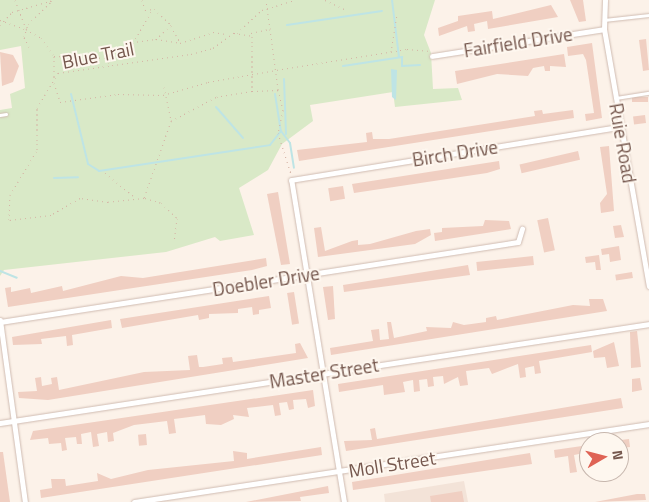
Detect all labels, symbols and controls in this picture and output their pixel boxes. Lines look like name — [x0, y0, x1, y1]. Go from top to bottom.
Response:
street label: Fairfield Drive — [462, 22, 574, 62]
street label: Blue Trail — [60, 37, 136, 73]
street label: Ruie Road — [605, 101, 641, 185]
street label: Birch Drive — [411, 135, 499, 171]
street label: Doebler Drive — [211, 261, 321, 301]
street label: Master Street — [268, 353, 380, 393]
north arrow — [579, 432, 629, 482]
street label: Moll Street — [347, 446, 437, 482]
text: N — [607, 449, 629, 461]

